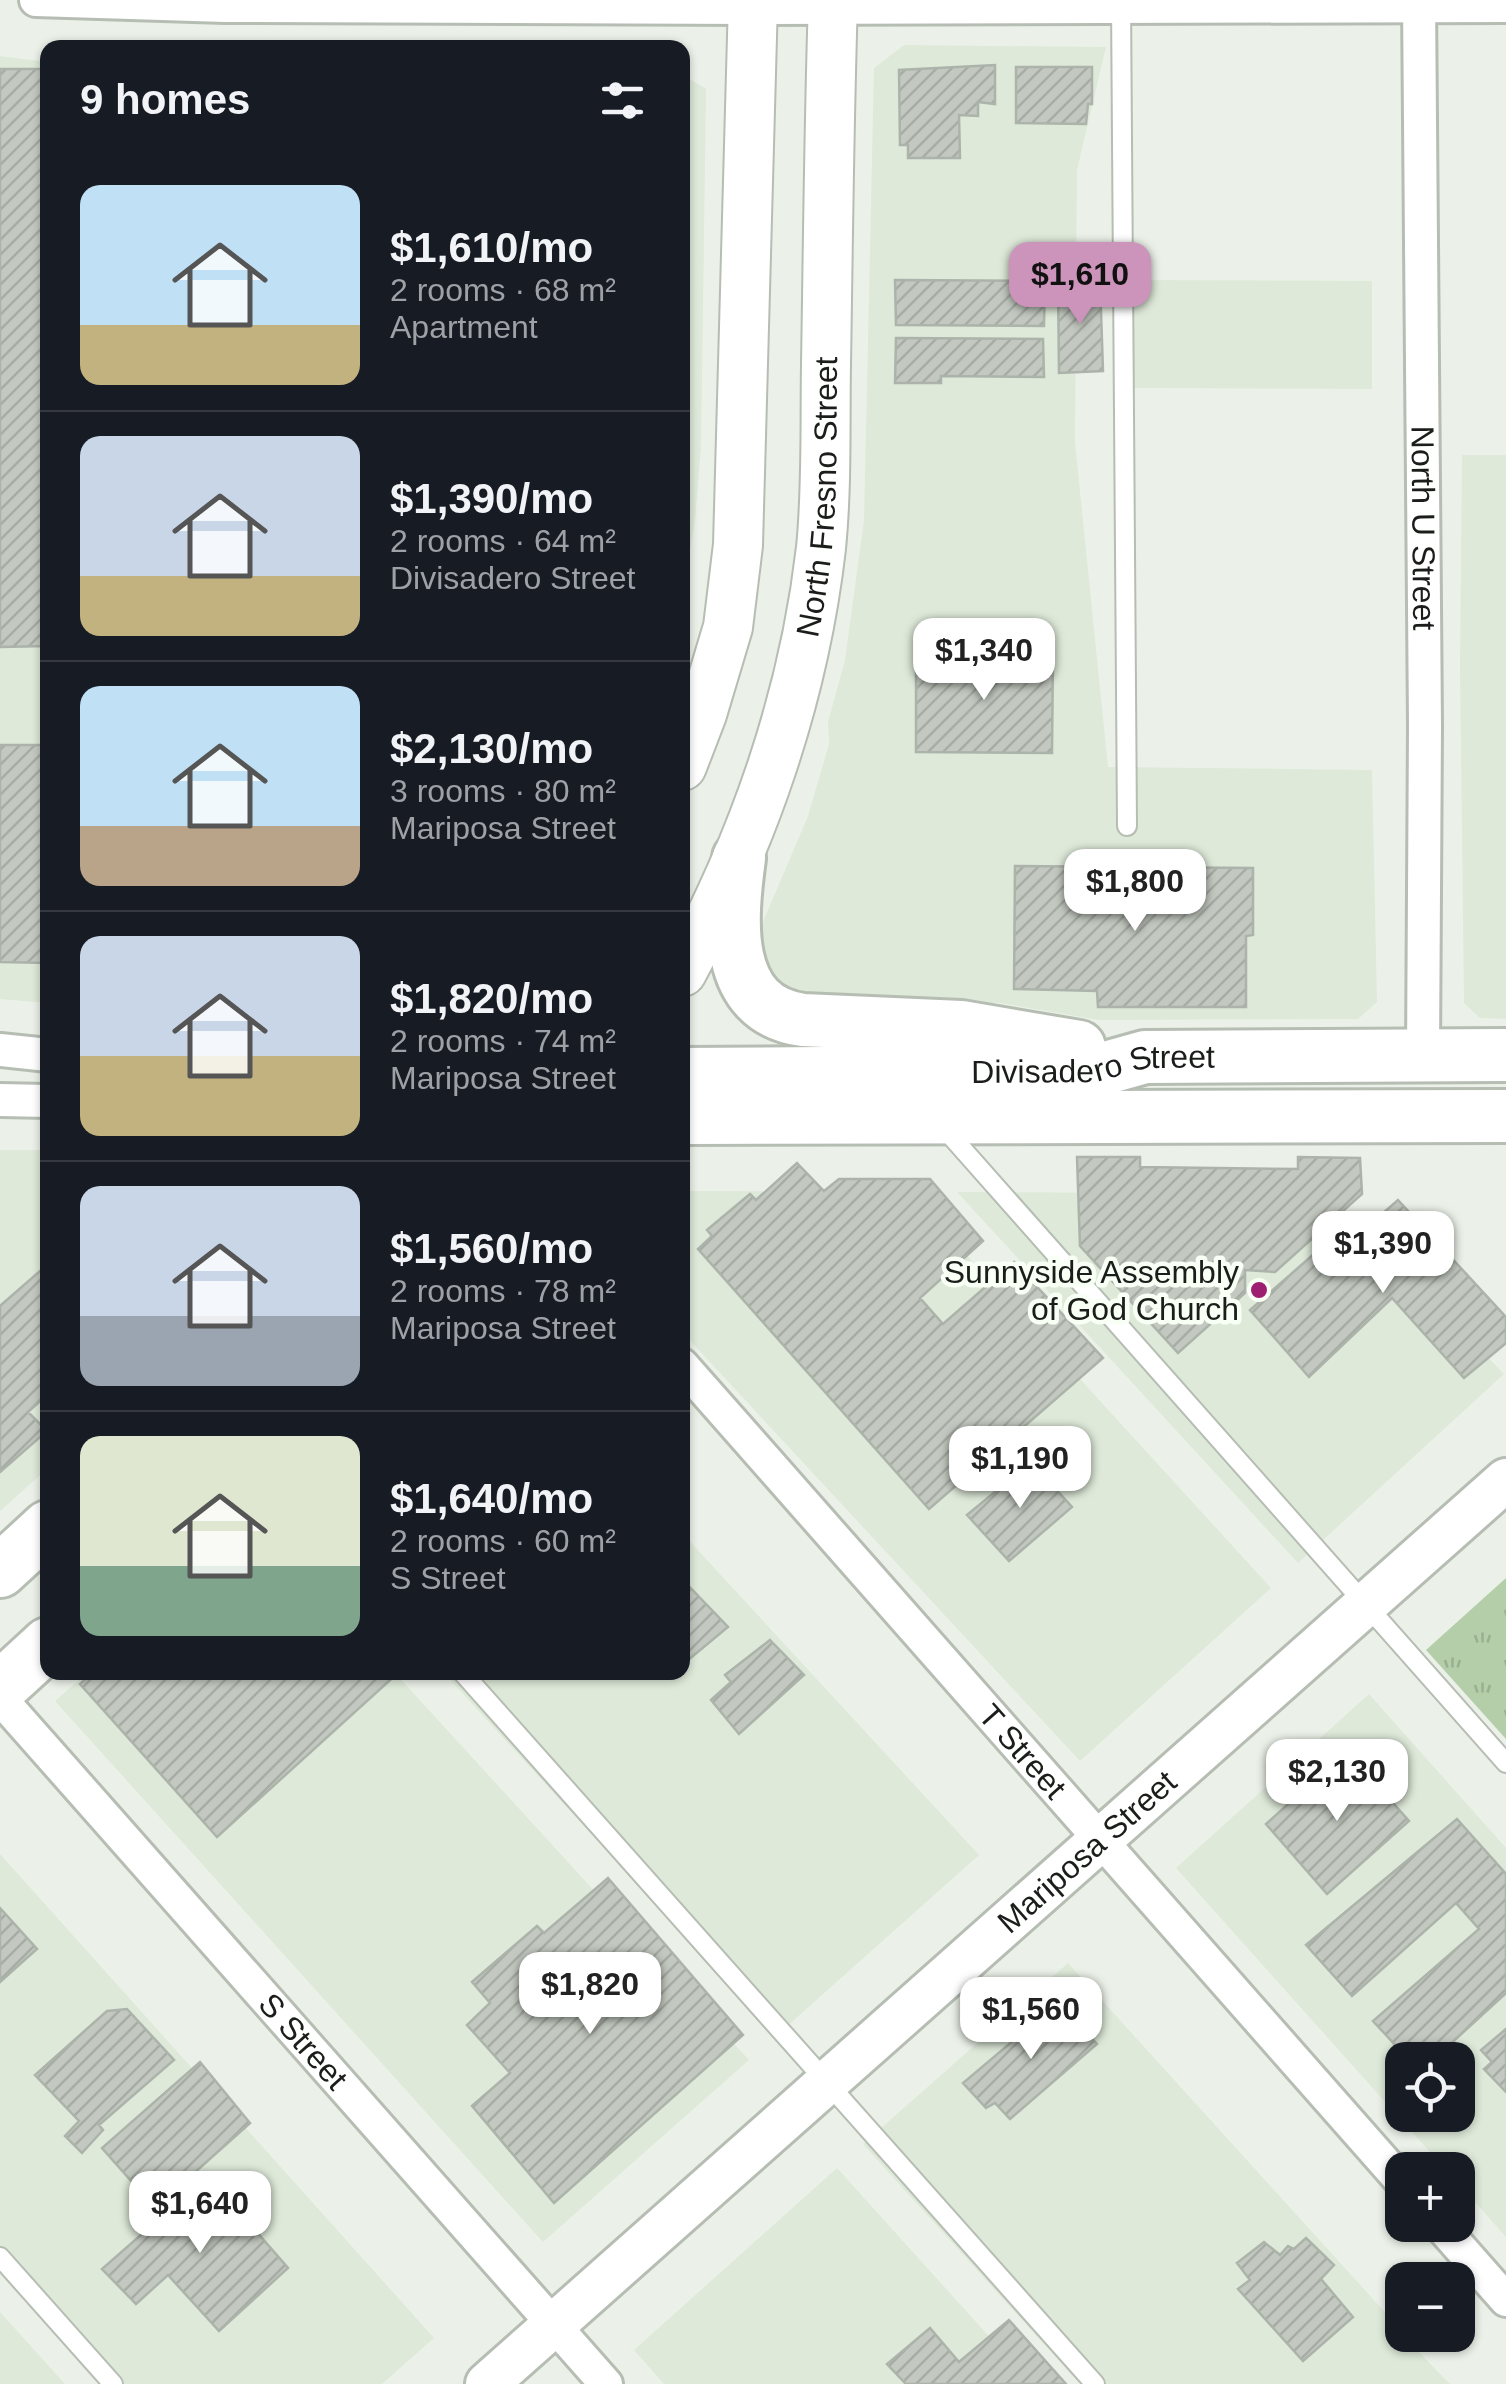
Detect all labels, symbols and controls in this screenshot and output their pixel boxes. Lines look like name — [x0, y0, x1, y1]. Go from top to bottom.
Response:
icon: filters — [595, 73, 650, 128]
text: 9 homes — [80, 76, 250, 123]
text: $1,610/mo — [390, 224, 593, 271]
icon: home — [160, 225, 280, 345]
pin: $1,610 — [999, 242, 1161, 327]
text: $1,610 — [1031, 256, 1129, 292]
text: 2 rooms · 68 m² — [390, 272, 616, 308]
text: Apartment — [390, 309, 538, 345]
street label: North Fresno Street — [789, 356, 844, 640]
street label: North U Street — [1405, 426, 1442, 630]
text: $1,390/mo — [390, 475, 593, 522]
icon: home — [160, 476, 280, 596]
text: 2 rooms · 64 m² — [390, 523, 616, 559]
text: Divisadero Street — [390, 560, 635, 596]
pin: $1,340 — [903, 618, 1065, 703]
text: $1,340 — [935, 632, 1033, 668]
text: $2,130/mo — [390, 725, 593, 772]
icon: home — [160, 726, 280, 846]
text: 3 rooms · 80 m² — [390, 773, 616, 809]
text: Mariposa Street — [390, 810, 616, 846]
pin: $1,800 — [1054, 849, 1216, 934]
text: $1,800 — [1086, 863, 1184, 899]
text: $1,820/mo — [390, 975, 593, 1022]
icon: home — [160, 976, 280, 1096]
text: 2 rooms · 74 m² — [390, 1023, 616, 1059]
street label: Divisadero Street — [971, 1038, 1215, 1090]
text: Mariposa Street — [390, 1060, 616, 1096]
pin: $1,390 — [1302, 1211, 1464, 1296]
text: $1,560/mo — [390, 1225, 593, 1272]
text: $1,390 — [1334, 1225, 1432, 1261]
icon: home — [160, 1226, 280, 1346]
place label: Sunnyside Assembly of God Church — [944, 1254, 1239, 1327]
text: 2 rooms · 78 m² — [390, 1273, 616, 1309]
marker: Sunnyside Assembly of God Church — [1248, 1279, 1270, 1301]
text: Mariposa Street — [390, 1310, 616, 1346]
pin: $1,190 — [939, 1426, 1101, 1511]
text: $1,190 — [971, 1440, 1069, 1476]
text: $1,640/mo — [390, 1475, 593, 1522]
icon: home — [160, 1476, 280, 1596]
text: 2 rooms · 60 m² — [390, 1523, 616, 1559]
text: S Street — [390, 1560, 506, 1596]
street label: T Street — [972, 1697, 1074, 1806]
pin: $2,130 — [1256, 1739, 1418, 1824]
text: $2,130 — [1288, 1753, 1386, 1789]
street label: Mariposa Street — [991, 1763, 1183, 1940]
pin: $1,820 — [509, 1952, 671, 2037]
text: $1,820 — [541, 1966, 639, 2002]
pin: $1,560 — [950, 1977, 1112, 2062]
street label: S Street — [251, 1986, 355, 2097]
text: $1,560 — [982, 1991, 1080, 2027]
map controls — [1385, 2042, 1475, 2352]
button: locate — [1385, 2042, 1475, 2132]
button: + — [1385, 2152, 1475, 2242]
pin: $1,640 — [119, 2171, 281, 2256]
text: $1,640 — [151, 2185, 249, 2221]
button: − — [1385, 2262, 1475, 2352]

